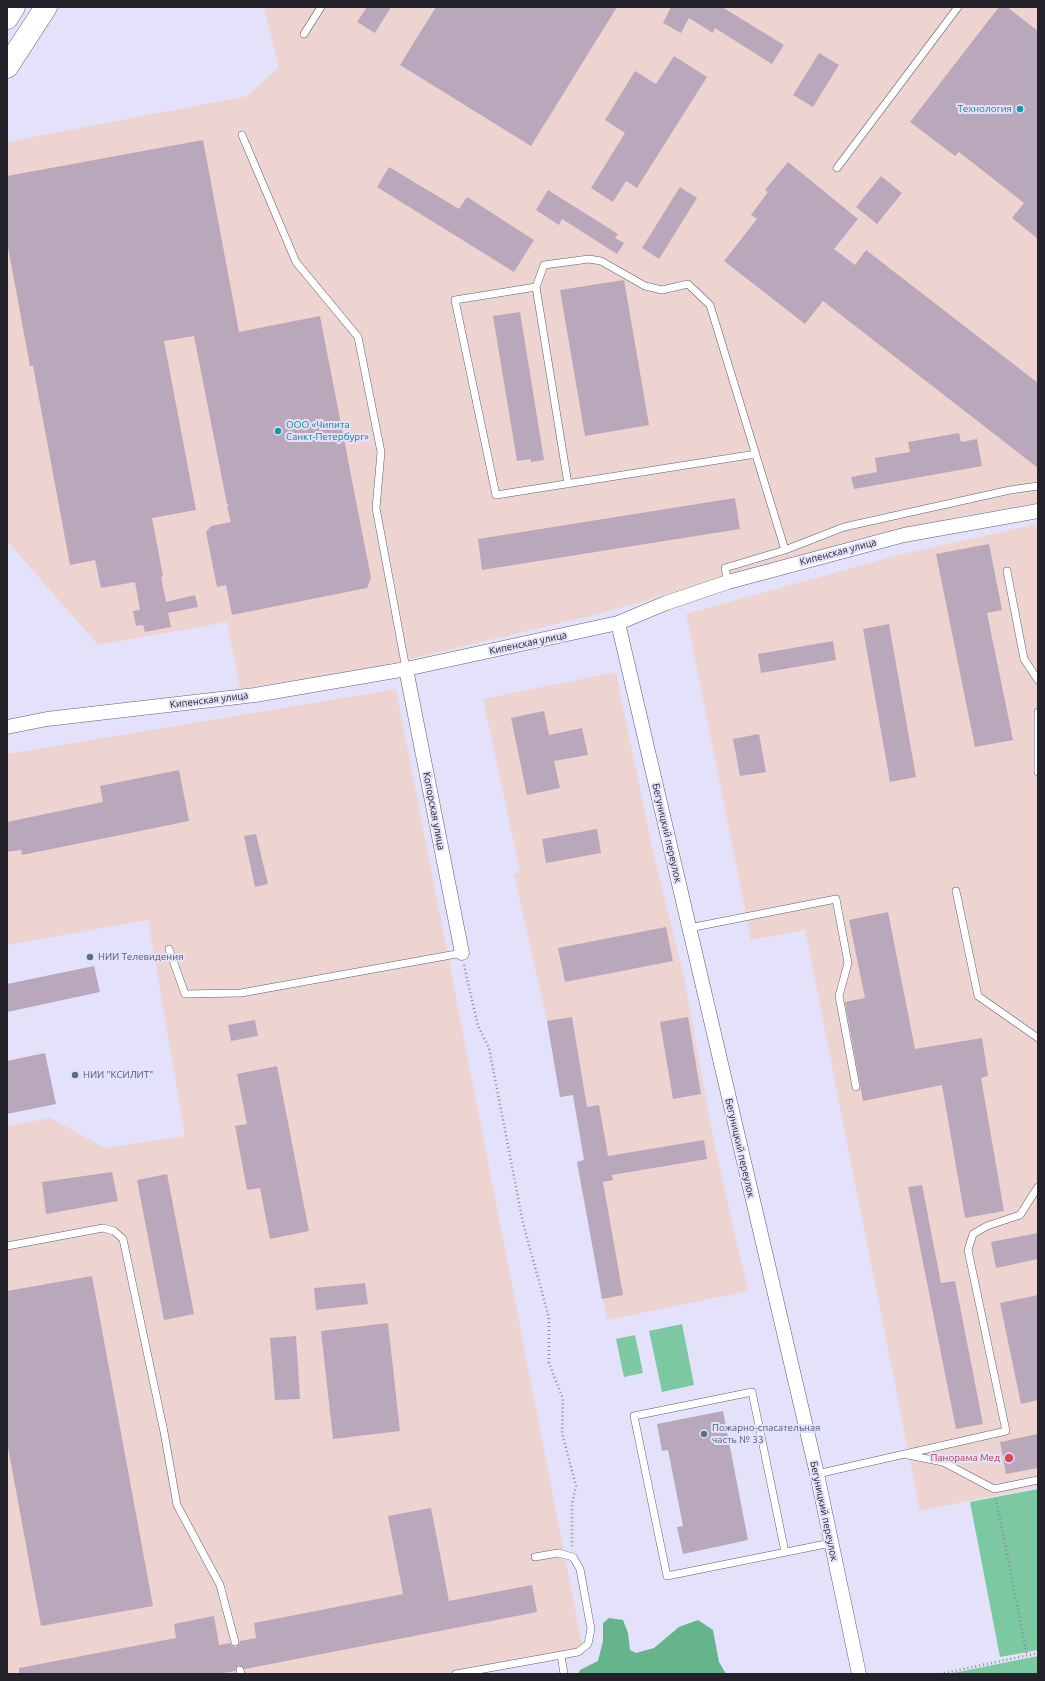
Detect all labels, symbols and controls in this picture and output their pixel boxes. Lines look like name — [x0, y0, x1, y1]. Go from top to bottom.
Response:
place label: Технология — [958, 103, 1012, 115]
marker: Технология — [1015, 104, 1025, 114]
place label: ООО «Чипита Санкт-Петербург» — [286, 419, 369, 442]
marker: ООО «Чипита Санкт-Петербург» — [273, 426, 283, 436]
street label: Кипенская улица — [798, 536, 878, 568]
street label: Кипенская улица — [488, 629, 568, 657]
street label: Кипенская улица — [169, 689, 249, 711]
street label: Копорская улица — [421, 771, 447, 851]
street label: Бегуницкий переулок — [650, 782, 684, 884]
place label: НИИ Телевидения — [98, 951, 184, 963]
marker: НИИ Телевидения — [85, 952, 95, 962]
place label: НИИ "КСИЛИТ" — [83, 1069, 153, 1081]
marker: НИИ "КСИЛИТ" — [70, 1070, 80, 1080]
street label: Бегуницкий переулок — [723, 1097, 757, 1199]
place label: Пожарно-спасательная часть № 33 — [712, 1422, 820, 1446]
marker: Пожарно-спасательная часть № 33 — [699, 1429, 709, 1439]
place label: Панорама Мед — [931, 1452, 1000, 1464]
marker: Панорама Мед — [1003, 1452, 1015, 1464]
street label: Бегуницкий переулок — [808, 1460, 840, 1562]

